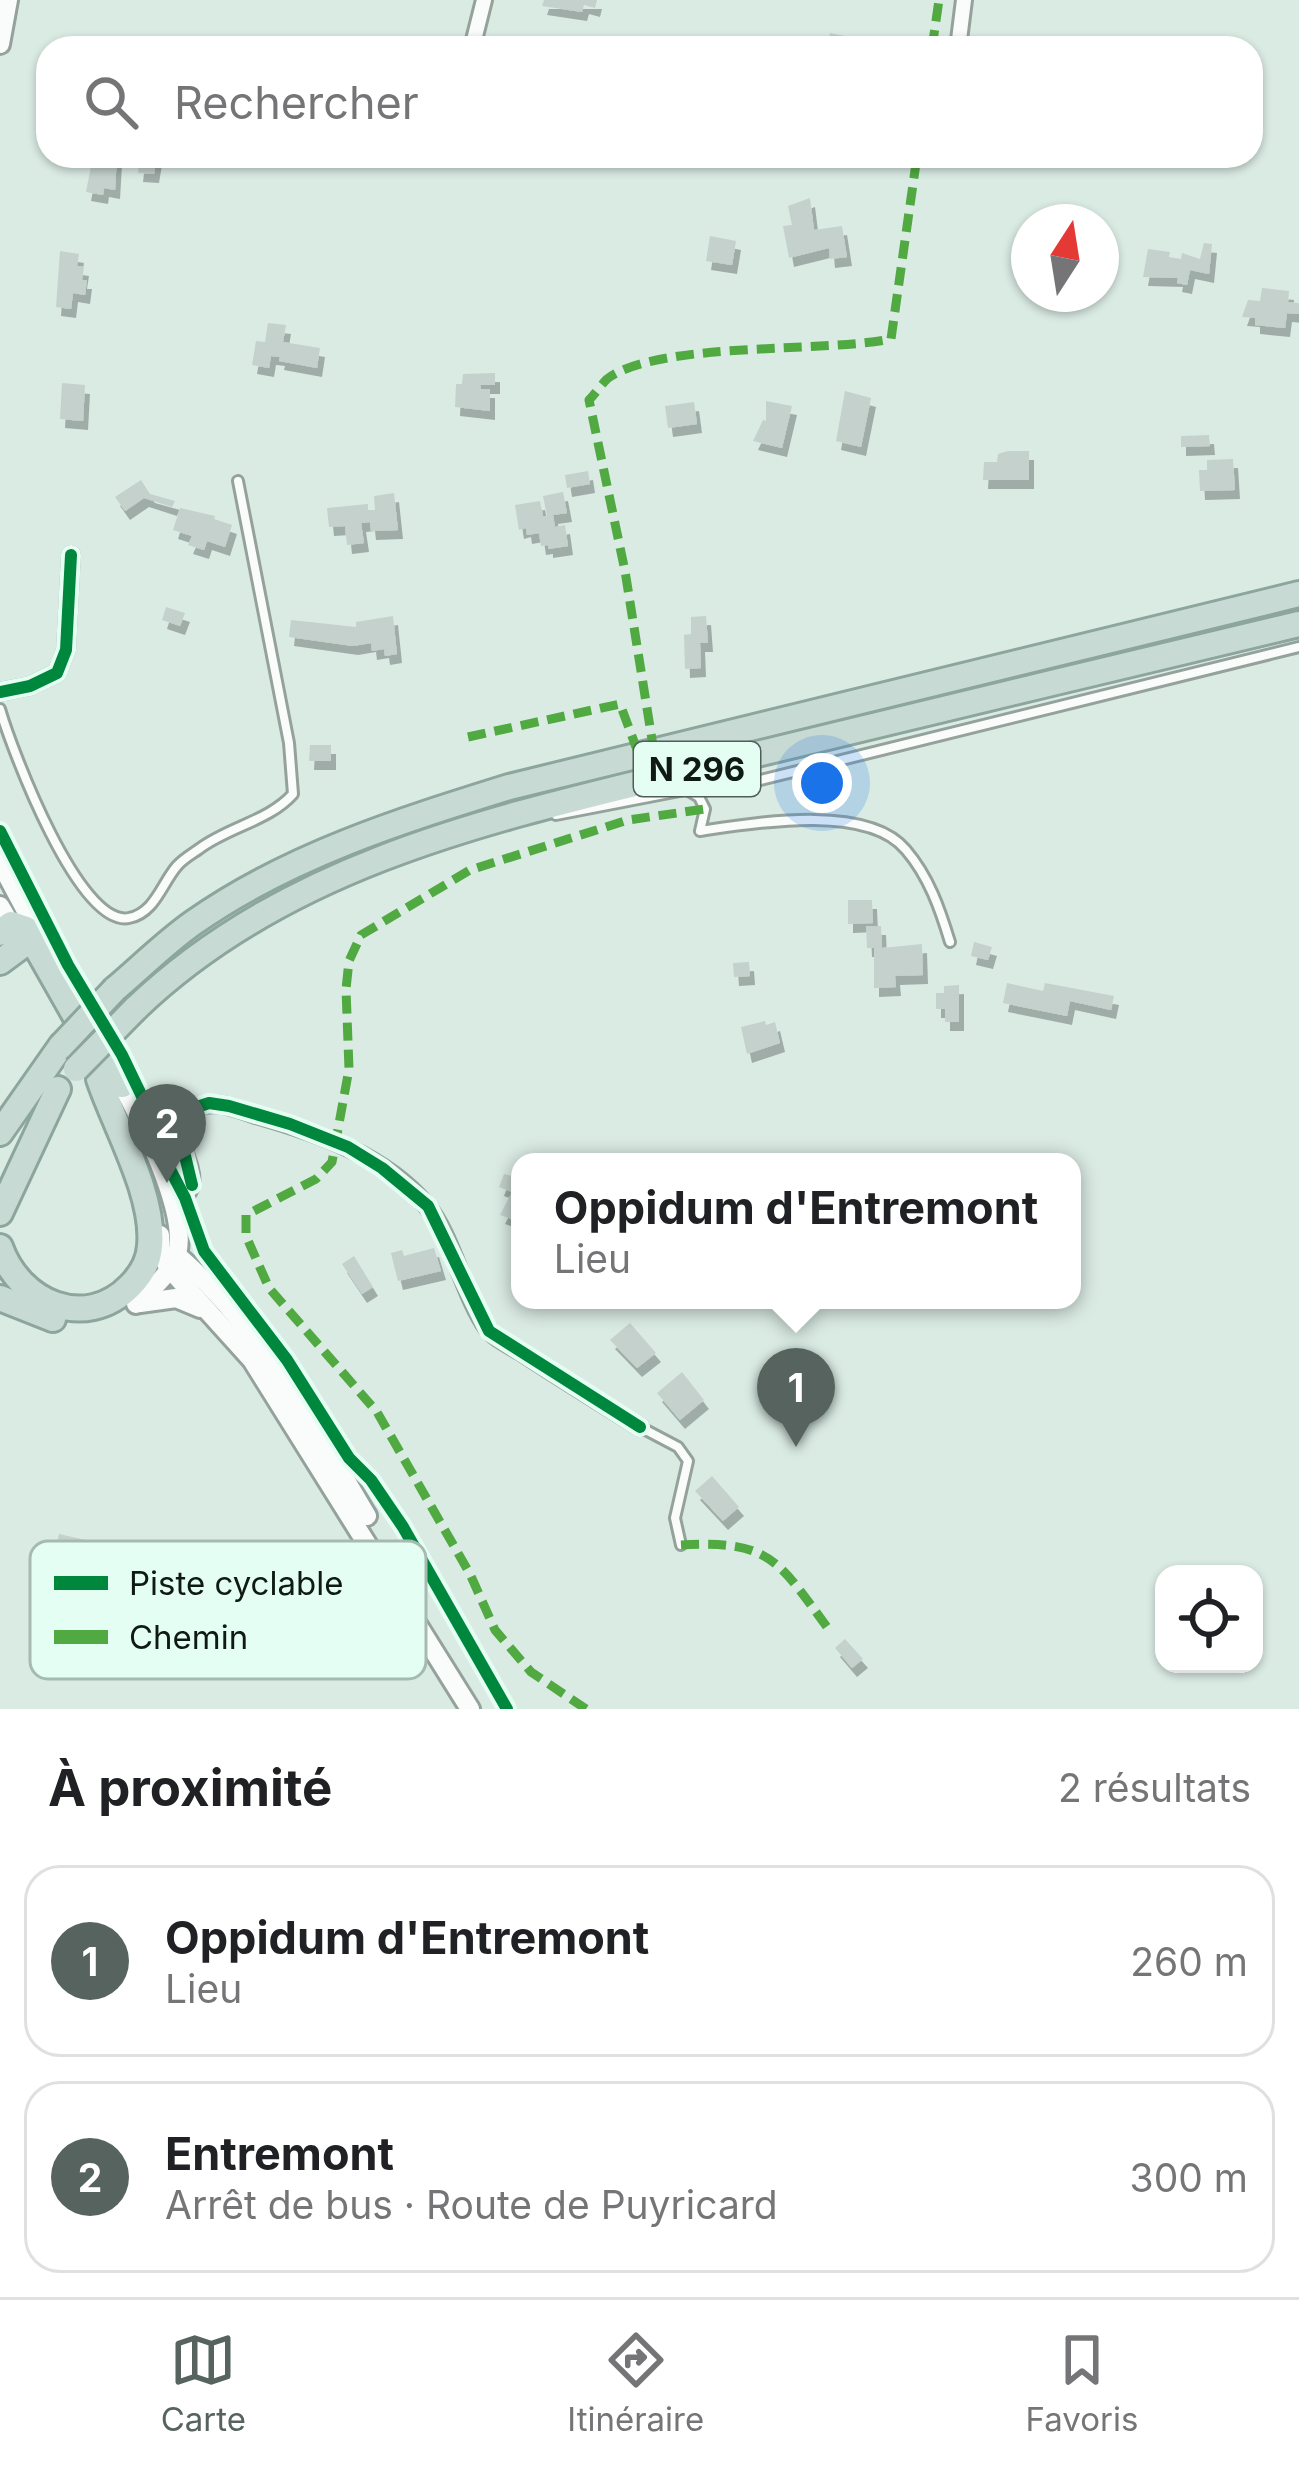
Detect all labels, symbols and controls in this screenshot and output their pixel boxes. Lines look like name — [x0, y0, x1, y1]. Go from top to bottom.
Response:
search box — [36, 36, 1263, 168]
icon: search — [78, 69, 144, 135]
text: Rechercher — [174, 75, 419, 130]
north arrow — [1011, 204, 1119, 312]
road number: N 296 — [634, 742, 760, 796]
your location — [792, 753, 852, 813]
pin: 2 — [128, 1084, 206, 1183]
popup — [511, 1153, 1081, 1309]
text: Oppidum d'Entremont — [554, 1180, 1038, 1235]
text: Lieu — [554, 1235, 631, 1282]
pin: 1 — [757, 1348, 835, 1447]
legend — [30, 1541, 426, 1679]
text: Piste cyclable — [129, 1563, 343, 1603]
map controls — [1155, 1565, 1263, 1673]
button: locate — [1155, 1565, 1263, 1673]
text: Chemin — [129, 1617, 248, 1657]
text: À proximité — [48, 1757, 332, 1818]
text: 2 résultats — [1058, 1764, 1251, 1811]
text: Oppidum d'Entremont — [165, 1910, 649, 1965]
text: 1 — [82, 1938, 98, 1985]
text: 260 m — [1130, 1938, 1248, 1985]
text: Lieu — [165, 1965, 242, 2012]
text: Entremont — [165, 2126, 394, 2181]
text: 2 — [78, 2154, 102, 2201]
text: 300 m — [1130, 2154, 1248, 2201]
text: Arrêt de bus · Route de Puyricard — [165, 2181, 778, 2228]
tab: Carte — [161, 2327, 246, 2439]
tab: Itinéraire — [567, 2327, 704, 2439]
tab: Favoris — [1026, 2327, 1138, 2439]

